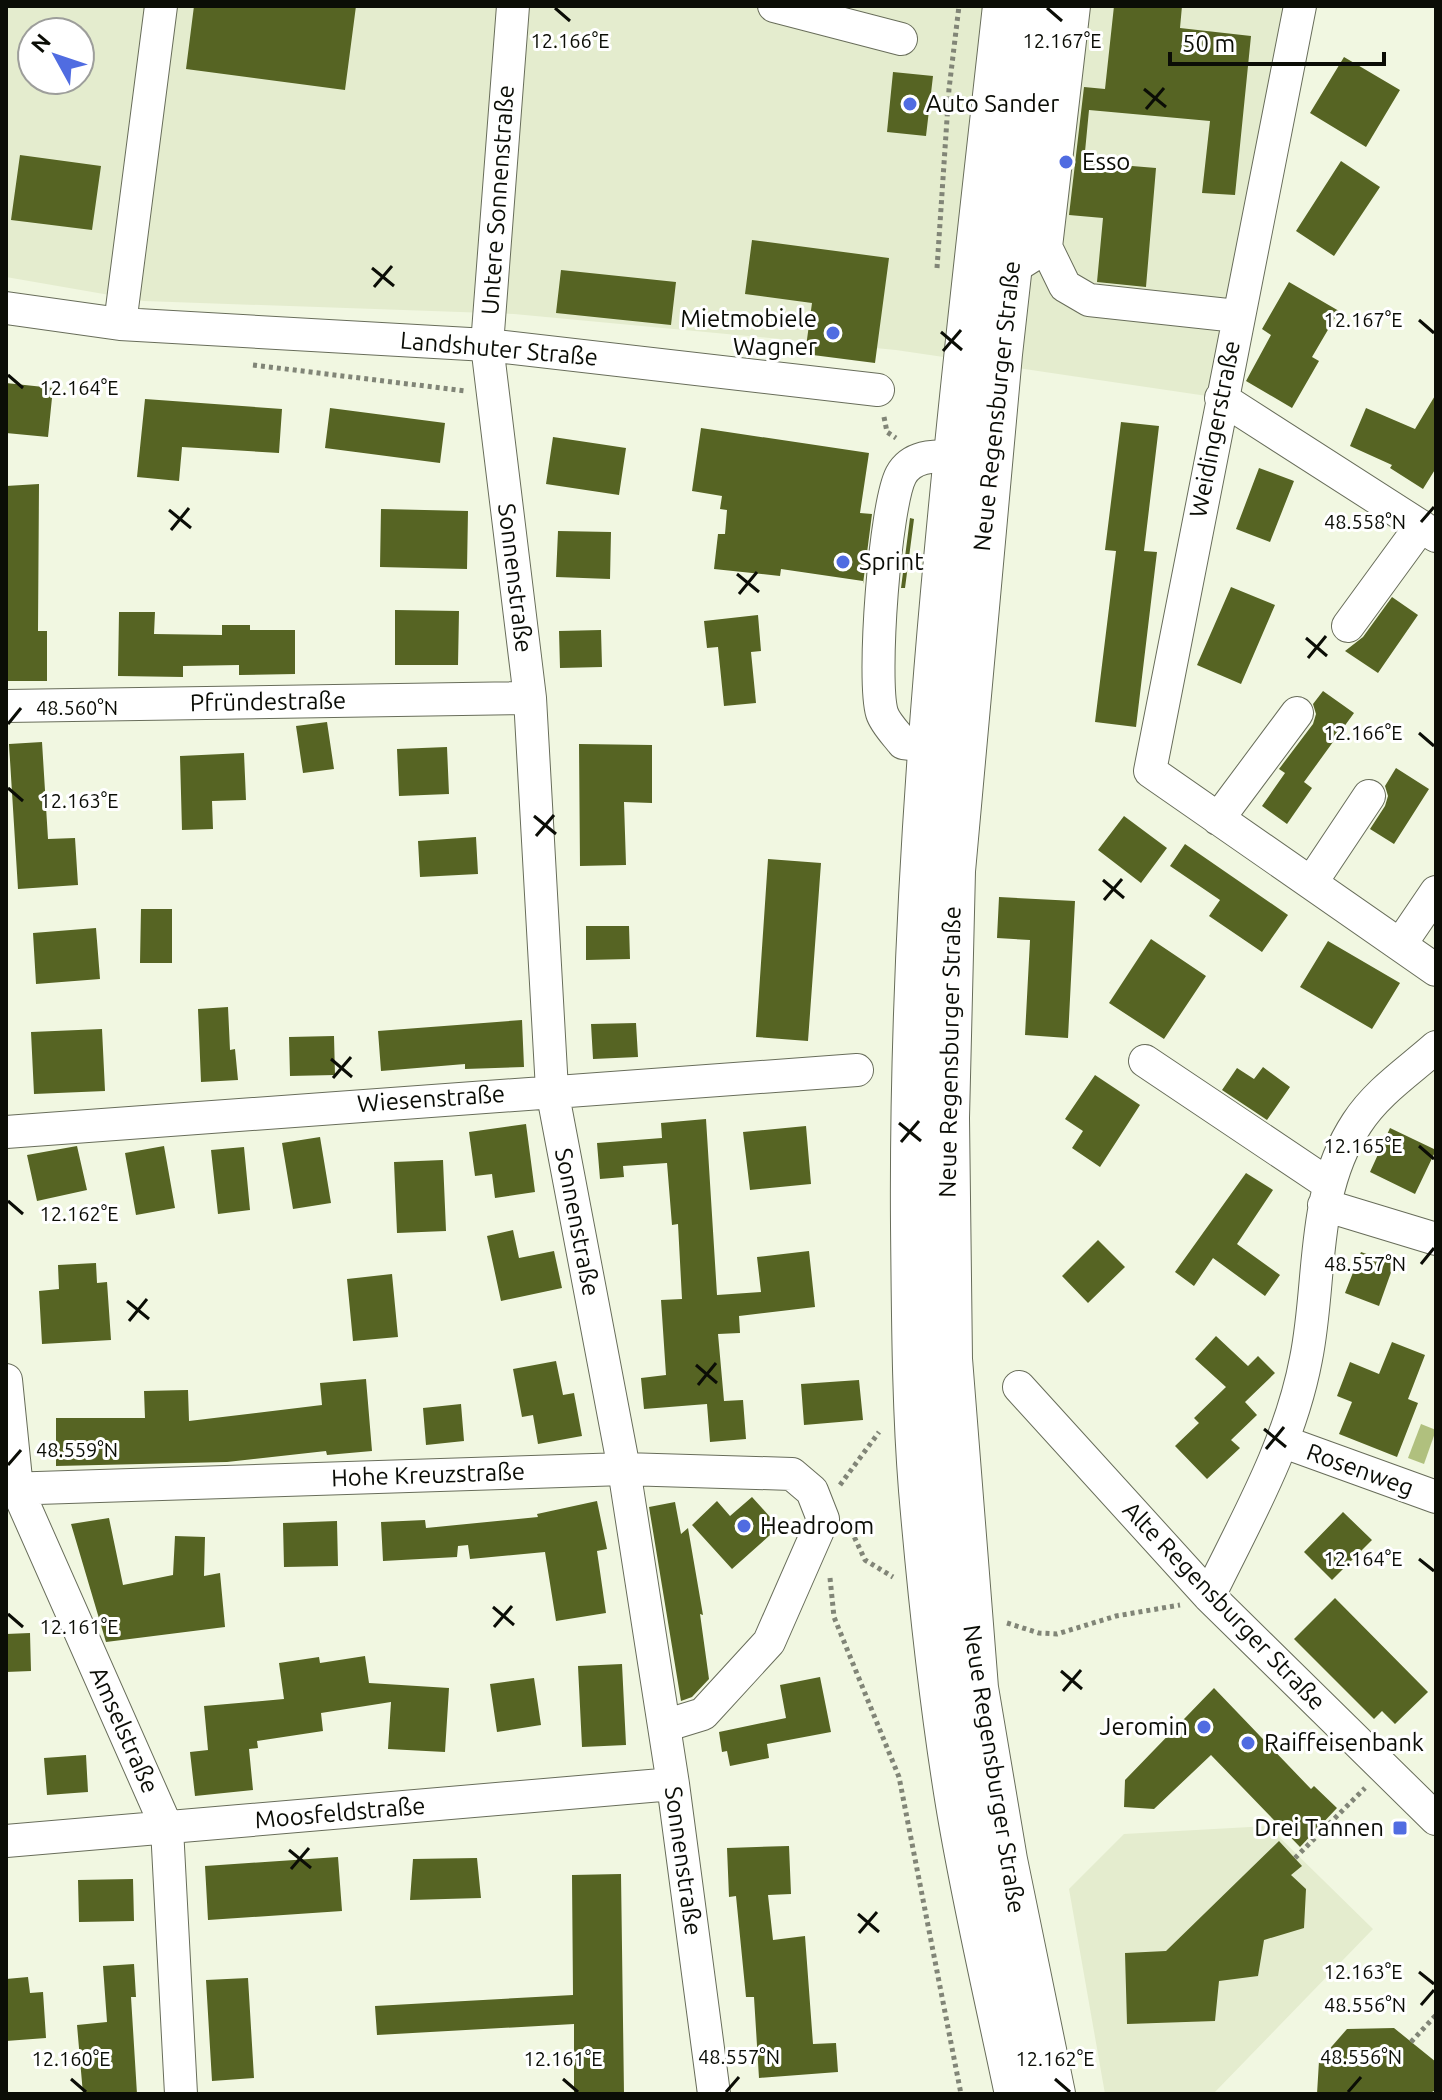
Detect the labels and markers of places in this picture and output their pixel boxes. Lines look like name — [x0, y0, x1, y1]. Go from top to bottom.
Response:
place label: Auto Sander — [926, 90, 1059, 117]
marker: Auto Sander — [901, 95, 919, 113]
place label: Esso — [1082, 148, 1130, 175]
marker: Esso — [1057, 153, 1075, 171]
place label: Mietmobiele Wagner — [680, 305, 817, 360]
marker: Mietmobiele Wagner — [824, 324, 842, 342]
place label: Sprint — [859, 548, 924, 575]
marker: Sprint — [834, 553, 852, 571]
place label: Headroom — [760, 1512, 874, 1539]
marker: Headroom — [735, 1517, 753, 1535]
place label: Jeromin — [1100, 1713, 1188, 1740]
marker: Jeromin — [1195, 1718, 1213, 1736]
place label: Raiffeisenbank — [1264, 1729, 1424, 1756]
marker: Raiffeisenbank — [1239, 1734, 1257, 1752]
place label: Drei Tannen — [1254, 1814, 1384, 1841]
marker: Drei Tannen — [1391, 1819, 1409, 1837]

